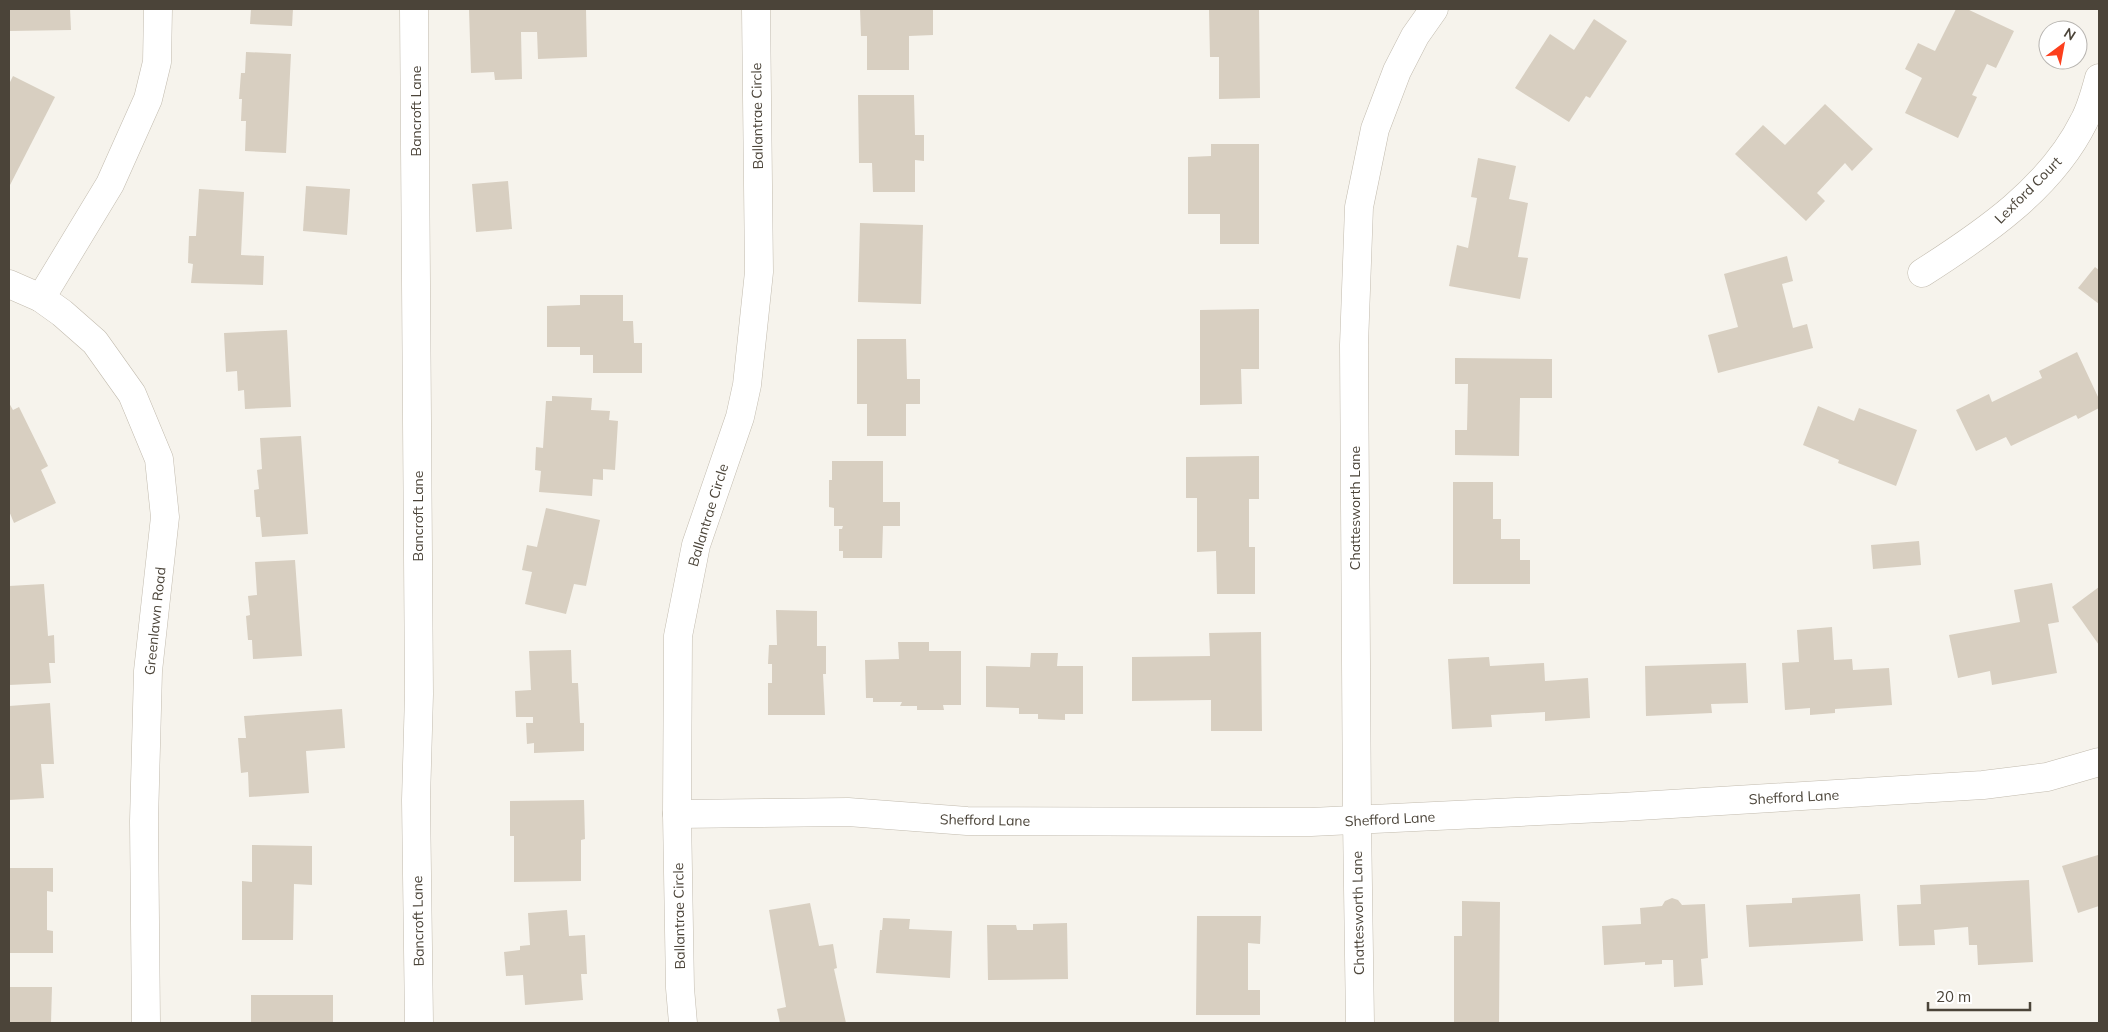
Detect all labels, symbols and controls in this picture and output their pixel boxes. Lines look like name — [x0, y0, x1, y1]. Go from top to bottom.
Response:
north arrow — [2038, 20, 2088, 70]
text: N — [2061, 24, 2079, 44]
street label: Ballantrae Circle — [747, 63, 767, 169]
street label: Bancroft Lane — [407, 66, 425, 156]
street label: Lexford Court — [1991, 153, 2065, 227]
street label: Chattesworth Lane — [1346, 446, 1364, 570]
street label: Ballantrae Circle — [684, 461, 732, 569]
street label: Bancroft Lane — [409, 471, 427, 561]
street label: Greenlawn Road — [140, 566, 170, 676]
street label: Shefford Lane — [1748, 786, 1840, 808]
street label: Shefford Lane — [1344, 808, 1436, 830]
street label: Shefford Lane — [940, 810, 1030, 830]
street label: Chattesworth Lane — [1348, 851, 1368, 975]
street label: Ballantrae Circle — [669, 863, 689, 969]
street label: Bancroft Lane — [408, 875, 428, 967]
scale bar — [1928, 980, 2030, 1012]
text: 20 m — [1936, 987, 1971, 1006]

